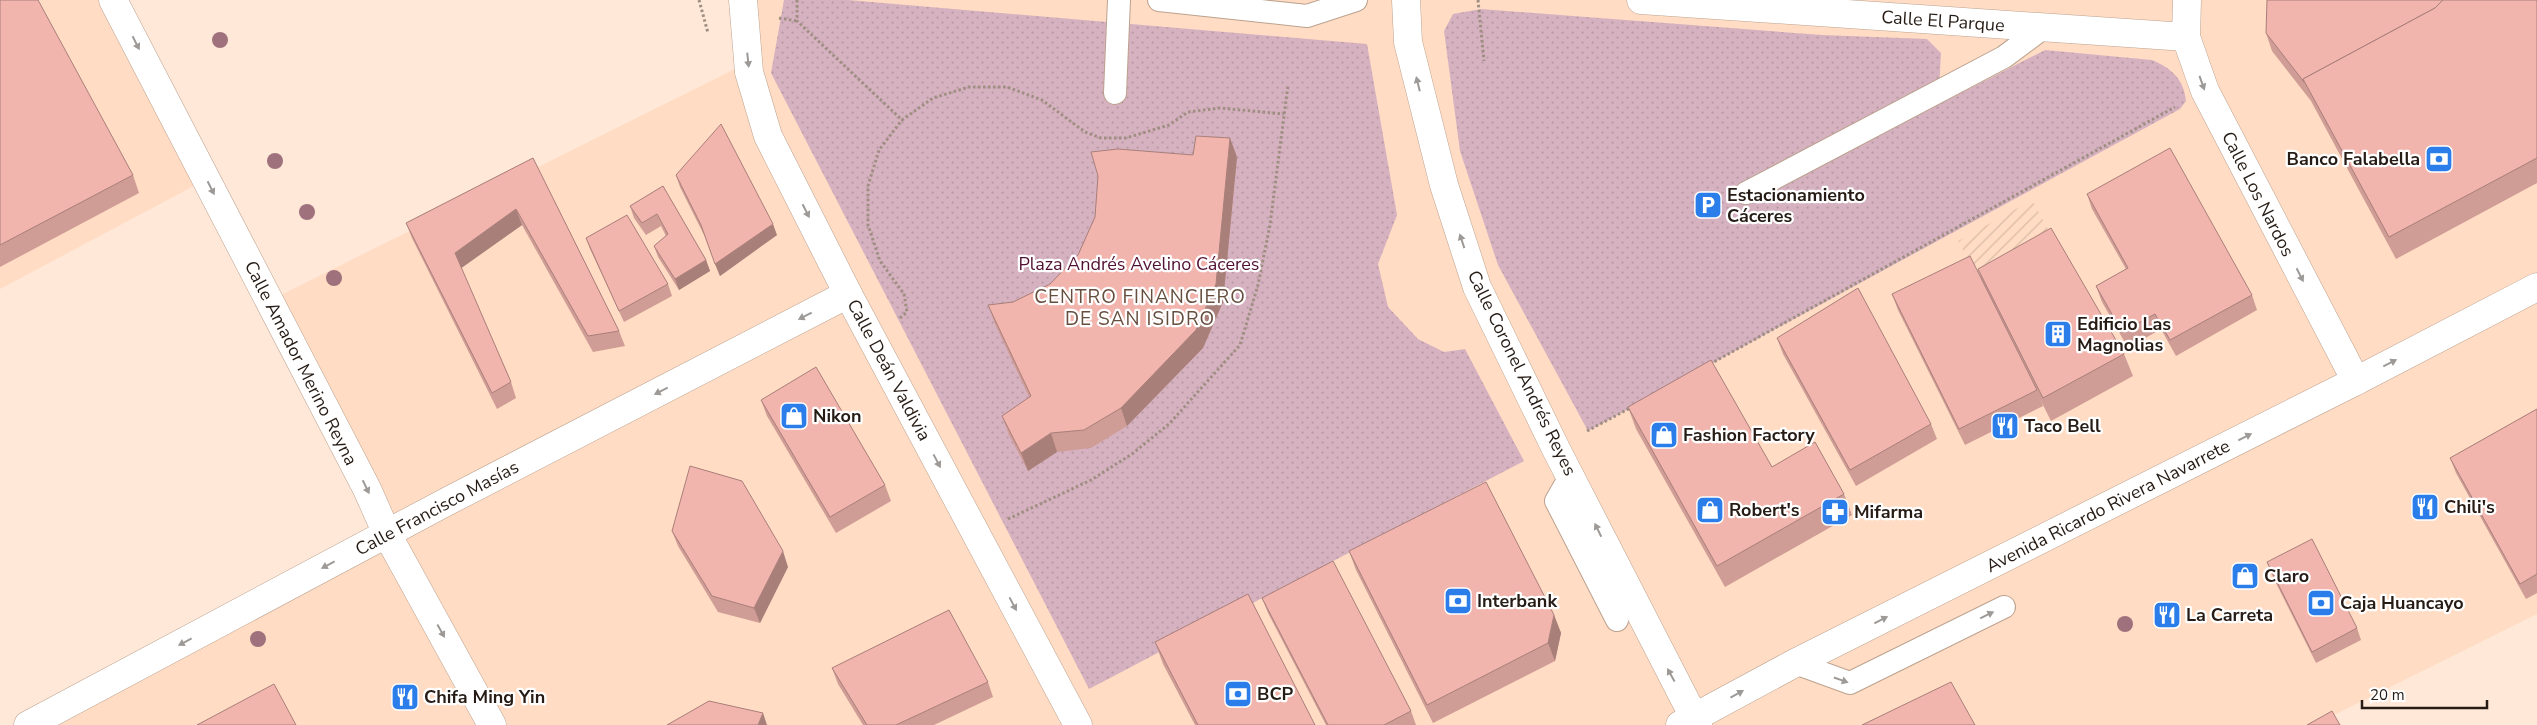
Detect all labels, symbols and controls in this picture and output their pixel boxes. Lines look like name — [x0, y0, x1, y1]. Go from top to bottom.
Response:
street label: Calle El Parque — [1881, 5, 2005, 37]
one-way arrow — [132, 36, 140, 51]
one-way arrow — [744, 52, 752, 68]
one-way arrow — [2198, 76, 2206, 91]
one-way arrow — [1414, 77, 1422, 92]
street label: Calle Los Nardos — [2216, 127, 2300, 261]
bank icon: Banco Falabella — [2424, 144, 2454, 174]
place label: Banco Falabella — [2287, 147, 2420, 171]
one-way arrow — [206, 181, 215, 194]
place label: Estacionamiento Cáceres — [1727, 183, 1865, 228]
parking icon: Estacionamiento Cáceres — [1693, 190, 1723, 220]
one-way arrow — [802, 203, 810, 218]
one-way arrow — [1458, 233, 1465, 248]
park label: Plaza Andrés Avelino Cáceres — [1018, 252, 1260, 276]
street label: Calle Amador Merino Reyna — [239, 257, 363, 469]
street label: Calle Coronel Andrés Reyes — [1462, 266, 1582, 480]
one-way arrow — [2296, 267, 2304, 282]
district label: CENTRO FINANCIERO DE SAN ISIDRO — [1034, 284, 1246, 332]
street label: Calle Deán Valdivia — [841, 295, 937, 445]
one-way arrow — [797, 312, 812, 320]
place label: Edificio Las Magnolias — [2077, 312, 2171, 357]
building icon: Edificio Las Magnolias — [2043, 319, 2073, 349]
one-way arrow — [2383, 359, 2397, 367]
one-way arrow — [653, 387, 668, 395]
shop icon: Nikon — [779, 401, 809, 431]
place label: Nikon — [813, 404, 861, 428]
restaurant icon: Taco Bell — [1990, 411, 2020, 441]
place label: Taco Bell — [2024, 414, 2101, 438]
shop icon: Fashion Factory — [1649, 420, 1679, 450]
place label: Fashion Factory — [1683, 423, 1815, 447]
one-way arrow — [2238, 433, 2252, 441]
street label: Avenida Ricardo Rivera Navarrete — [1982, 434, 2234, 578]
one-way arrow — [933, 453, 941, 468]
street label: Calle Francisco Masías — [351, 455, 523, 561]
one-way arrow — [362, 480, 370, 494]
restaurant icon: Chili's — [2410, 492, 2440, 522]
shop icon: Robert's — [1695, 495, 1725, 525]
place label: Chili's — [2444, 495, 2495, 519]
pharmacy icon: Mifarma — [1820, 497, 1850, 527]
place label: Robert's — [1729, 498, 1800, 522]
place label: Mifarma — [1854, 500, 1923, 524]
one-way arrow — [1594, 523, 1602, 537]
one-way arrow — [322, 561, 335, 570]
shop icon: Claro — [2230, 561, 2260, 591]
place label: Claro — [2264, 564, 2309, 588]
bank icon: Interbank — [1443, 586, 1473, 616]
bank icon: Caja Huancayo — [2306, 588, 2336, 618]
place label: Interbank — [1477, 589, 1557, 613]
place label: Caja Huancayo — [2340, 591, 2464, 615]
one-way arrow — [1009, 597, 1017, 611]
restaurant icon: La Carreta — [2152, 600, 2182, 630]
place label: La Carreta — [2186, 603, 2273, 627]
one-way arrow — [1980, 611, 1994, 619]
one-way arrow — [1874, 616, 1888, 624]
one-way arrow — [436, 625, 445, 638]
one-way arrow — [178, 638, 192, 646]
one-way arrow — [1667, 668, 1675, 682]
one-way arrow — [1833, 676, 1848, 684]
scale bar — [2362, 678, 2487, 710]
bank icon: BCP — [1223, 679, 1253, 709]
restaurant icon: Chifa Ming Yin — [390, 682, 420, 712]
place label: BCP — [1257, 682, 1294, 706]
place label: Chifa Ming Yin — [424, 685, 545, 709]
text: 20 m — [2370, 685, 2405, 705]
one-way arrow — [1730, 690, 1744, 699]

